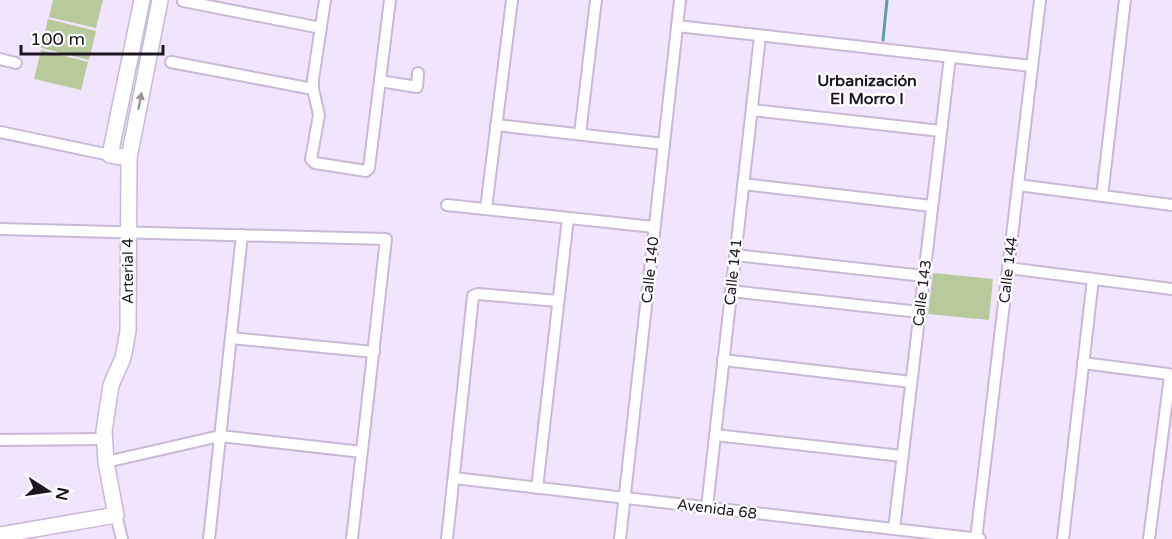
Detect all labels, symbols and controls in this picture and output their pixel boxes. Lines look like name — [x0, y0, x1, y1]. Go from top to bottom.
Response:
scale bar — [21, 18, 164, 56]
text: 100 m — [30, 28, 85, 50]
district label: Urbanización El Morro I — [817, 71, 917, 109]
one-way arrow — [136, 91, 145, 110]
street label: Calle 140 — [638, 236, 662, 304]
street label: Calle 144 — [995, 236, 1021, 304]
street label: Arterial 4 — [119, 238, 137, 304]
street label: Calle 141 — [721, 238, 745, 306]
street label: Calle 143 — [909, 259, 935, 327]
north arrow — [18, 461, 78, 521]
text: N — [51, 486, 73, 502]
street label: Avenida 68 — [676, 495, 758, 523]

